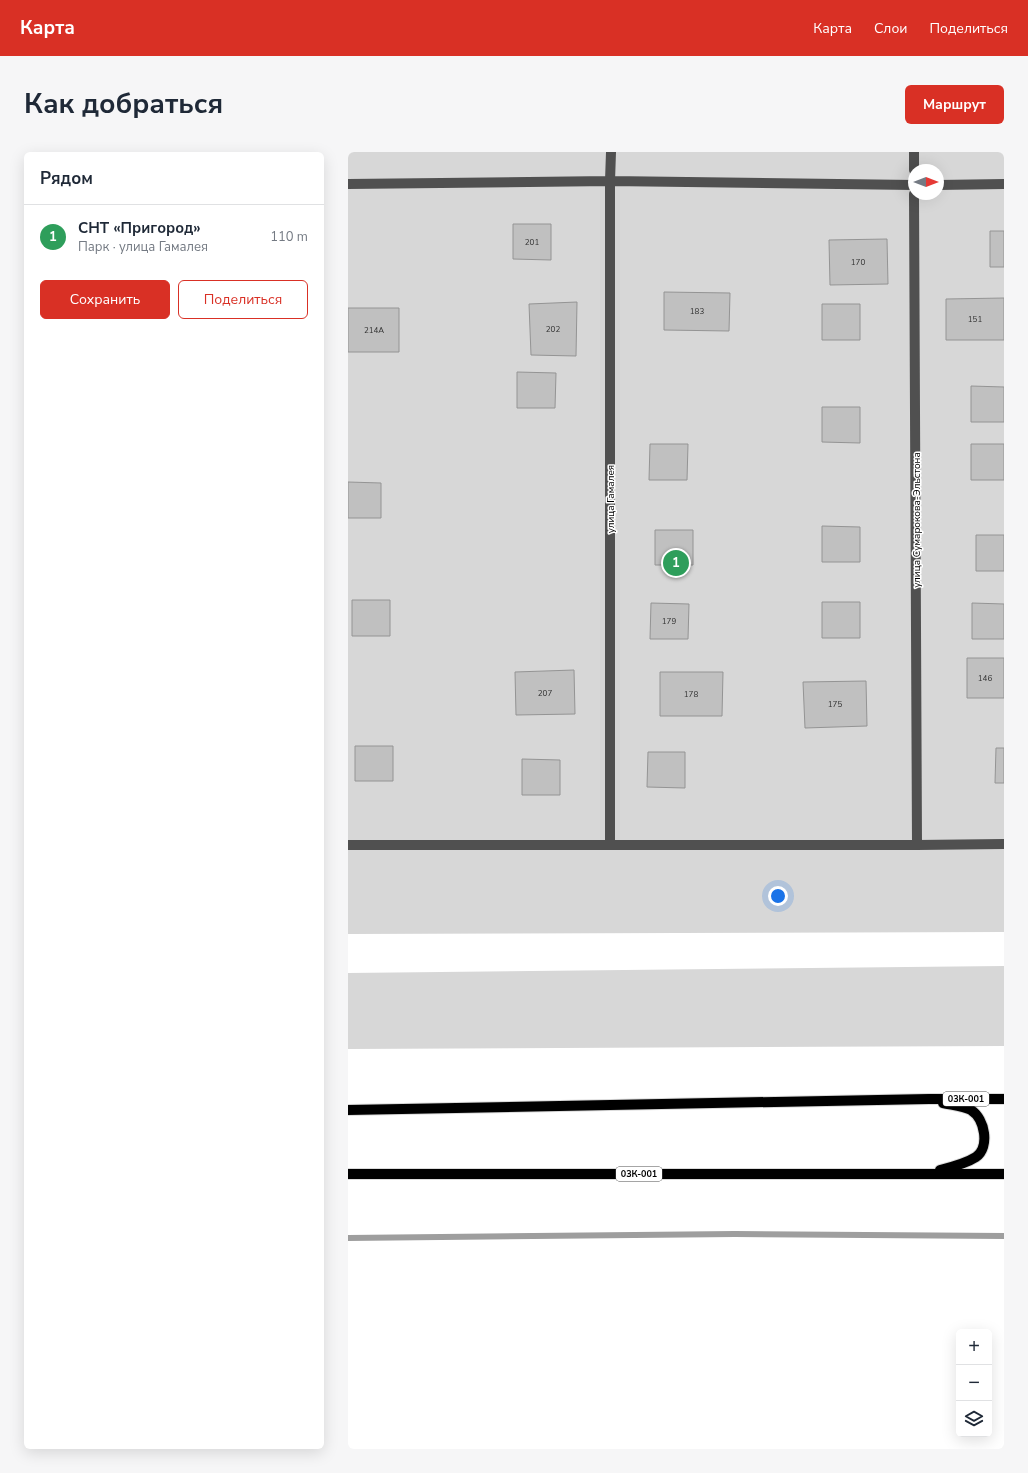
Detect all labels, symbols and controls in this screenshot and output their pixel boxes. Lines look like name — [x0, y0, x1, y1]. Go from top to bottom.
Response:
text: Карта — [20, 15, 75, 41]
text: Карта — [813, 19, 852, 38]
text: Слои — [874, 19, 908, 38]
text: Поделиться — [930, 19, 1008, 38]
text: Как добраться — [24, 85, 223, 123]
button: Маршрут — [905, 85, 1004, 124]
north arrow — [908, 164, 944, 200]
text: Рядом — [40, 167, 93, 190]
text: СНТ «Пригород» — [78, 218, 201, 238]
text: 1 — [49, 228, 57, 246]
text: 110 m — [270, 228, 308, 246]
house number: 201 — [525, 237, 539, 248]
text: Парк · улица Гамалея — [78, 238, 208, 256]
house number: 170 — [851, 257, 865, 268]
button: Сохранить — [40, 280, 170, 319]
button: Поделиться — [178, 280, 308, 319]
house number: 183 — [690, 306, 704, 317]
house number: 151 — [968, 314, 982, 325]
house number: 202 — [546, 324, 560, 335]
house number: 214А — [364, 325, 384, 336]
street label: улица Сумарокова-Эльстона — [910, 452, 924, 588]
street label: улица Гамалея — [604, 465, 618, 533]
pin: 1 — [663, 548, 689, 578]
house number: 179 — [662, 616, 676, 627]
house number: 146 — [978, 673, 992, 684]
house number: 207 — [538, 688, 552, 699]
house number: 178 — [684, 689, 698, 700]
house number: 175 — [828, 699, 842, 710]
your location — [768, 886, 788, 906]
road number: 03К-001 — [943, 1092, 989, 1106]
road number: 03К-001 — [616, 1167, 662, 1181]
map controls — [956, 1329, 992, 1437]
button: + — [956, 1329, 992, 1365]
button: − — [956, 1365, 992, 1401]
button: layers — [956, 1401, 992, 1437]

